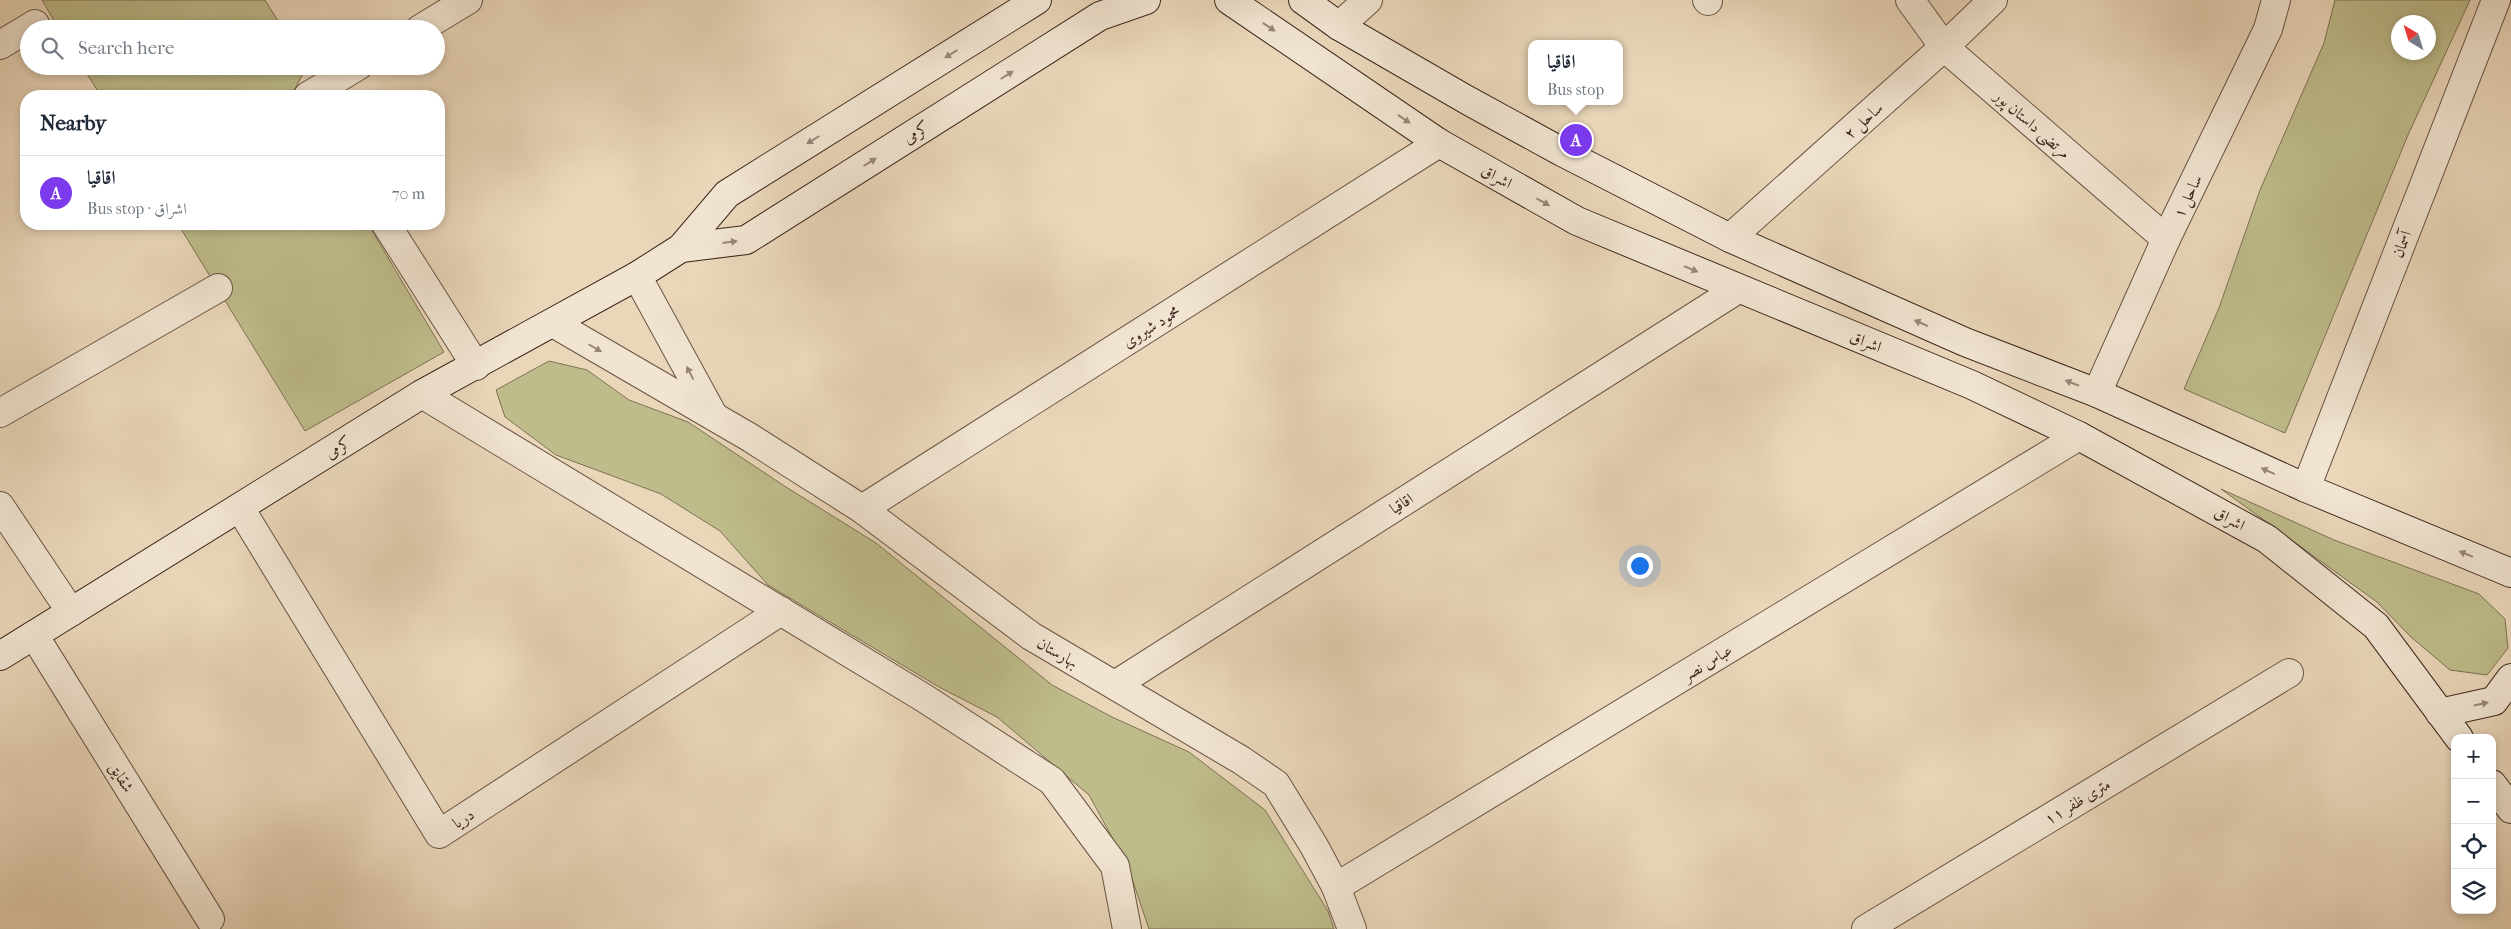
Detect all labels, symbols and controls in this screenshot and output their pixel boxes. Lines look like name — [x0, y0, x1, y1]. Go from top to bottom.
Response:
north arrow — [2391, 15, 2436, 60]
search box — [20, 20, 445, 75]
one-way arrow — [1263, 23, 1276, 32]
icon: search — [38, 34, 66, 62]
text: Search here — [78, 37, 174, 59]
popup — [1528, 40, 1623, 105]
one-way arrow — [945, 50, 958, 59]
text: اقاقیا — [1547, 51, 1576, 73]
one-way arrow — [1001, 70, 1014, 80]
text: Bus stop — [1547, 80, 1604, 99]
street label: مرتضی داستان پور — [1988, 85, 2074, 164]
street label: ساحل ۲ — [1840, 98, 1888, 144]
text: Nearby — [40, 111, 106, 135]
one-way arrow — [1397, 114, 1410, 124]
street label: کرمی — [900, 117, 933, 149]
pin: A — [1560, 121, 1592, 159]
one-way arrow — [807, 136, 820, 145]
one-way arrow — [863, 157, 876, 166]
street label: اشراق — [1478, 160, 1515, 193]
text: اقاقیا — [87, 167, 116, 189]
street label: ساحل ۱ — [2169, 172, 2208, 222]
text: A — [51, 184, 61, 203]
text: 70 m — [392, 184, 425, 203]
one-way arrow — [1536, 198, 1551, 206]
text: Bus stop · اشراق — [87, 199, 187, 218]
street label: آسمان — [2388, 227, 2416, 260]
one-way arrow — [722, 238, 738, 246]
one-way arrow — [1684, 265, 1698, 273]
street label: محمود شیروی — [1119, 301, 1184, 352]
one-way arrow — [1914, 318, 1928, 326]
street label: اشراق — [1847, 327, 1884, 357]
one-way arrow — [588, 343, 601, 352]
one-way arrow — [685, 366, 694, 379]
one-way arrow — [2064, 379, 2079, 386]
street label: کرمی — [322, 432, 355, 464]
one-way arrow — [2261, 466, 2275, 474]
street label: اقاقیا — [1386, 489, 1417, 518]
street label: اشراق — [2211, 502, 2248, 535]
one-way arrow — [2459, 550, 2473, 558]
your location — [1627, 553, 1653, 579]
street label: بهارستان — [1033, 633, 1082, 673]
street label: عباس نصر — [1677, 640, 1736, 687]
one-way arrow — [2474, 700, 2489, 708]
map controls — [2451, 734, 2496, 914]
button: + — [2451, 734, 2496, 779]
street label: شقایق — [104, 759, 138, 796]
street label: ۱۱ متری ظفر — [2041, 774, 2114, 829]
button: − — [2451, 779, 2496, 824]
street label: دریا — [449, 804, 478, 833]
button: locate — [2451, 824, 2496, 869]
button: layers — [2451, 869, 2496, 914]

